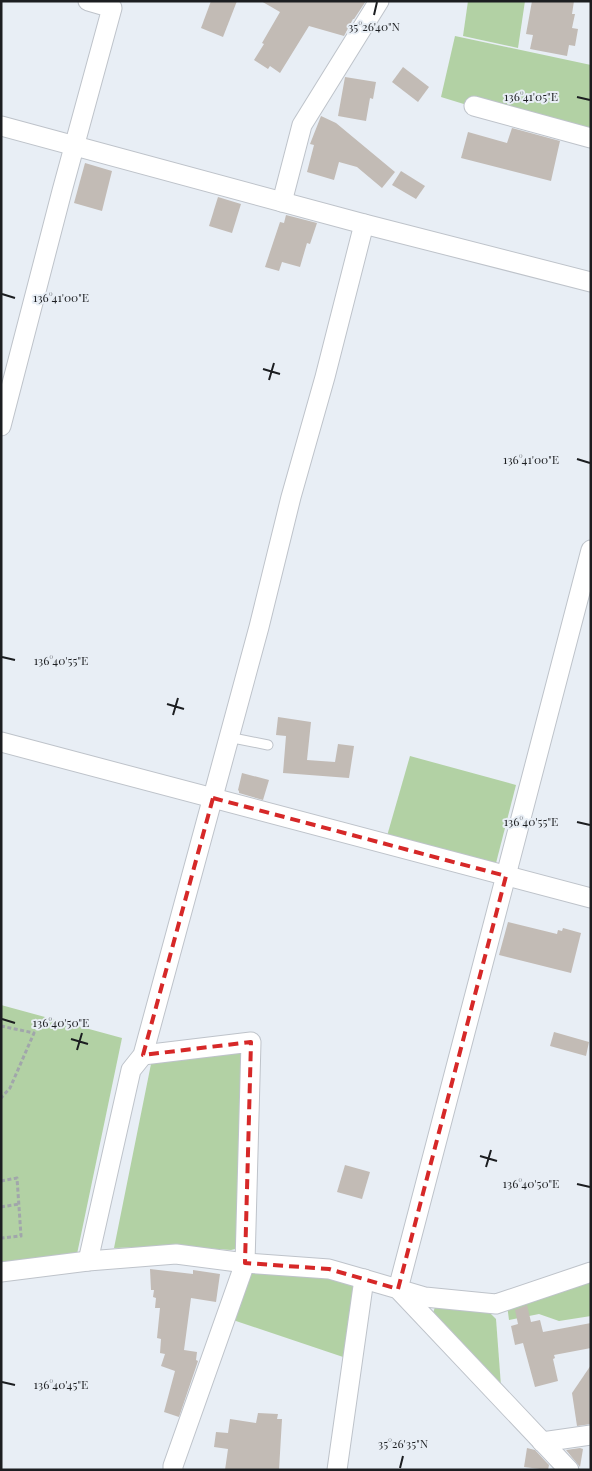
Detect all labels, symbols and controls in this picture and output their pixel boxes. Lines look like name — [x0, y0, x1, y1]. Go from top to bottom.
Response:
text: 35°26'40"N — [348, 18, 401, 34]
text: 136°41'05"E — [504, 88, 558, 104]
text: 136°41'00"E — [33, 289, 89, 305]
text: 136°41'00"E — [503, 451, 559, 467]
text: 136°40'55"E — [34, 652, 88, 668]
text: 136°40'55"E — [504, 813, 558, 829]
text: 136°40'50"E — [33, 1014, 89, 1030]
text: 136°40'50"E — [503, 1175, 559, 1191]
text: 136°40'45"E — [34, 1376, 88, 1392]
text: 35°26'35"N — [378, 1435, 429, 1451]

